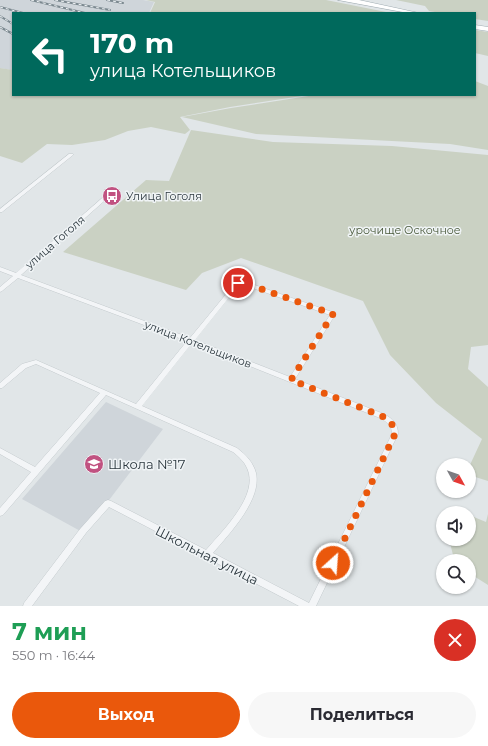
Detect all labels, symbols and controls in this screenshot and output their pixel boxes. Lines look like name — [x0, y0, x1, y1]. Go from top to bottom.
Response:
text: 170 m — [90, 26, 174, 60]
icon: left — [24, 28, 76, 80]
text: улица Котельщиков — [90, 60, 276, 82]
bus stop icon: Улица Гоголя — [101, 185, 123, 207]
place label: Улица Гоголя — [126, 189, 202, 203]
street label: улица Гоголя — [21, 212, 88, 272]
park label: урочище Оскочное — [348, 223, 461, 237]
pin — [221, 266, 255, 300]
icon: arrive — [227, 272, 249, 294]
street label: улица Котельщиков — [141, 317, 254, 371]
school or university icon: Школа №17 — [83, 453, 105, 475]
place label: Школа №17 — [108, 456, 186, 472]
north arrow — [436, 458, 476, 498]
map controls — [436, 458, 476, 594]
button: sound — [436, 506, 476, 546]
street label: Школьная улица — [153, 522, 261, 588]
position arrow — [312, 542, 354, 584]
button: search — [436, 554, 476, 594]
text: 7 мин — [12, 617, 87, 646]
button: close — [434, 619, 476, 661]
text: 550 m · 16:44 — [12, 647, 95, 663]
button: Выход — [12, 692, 240, 738]
button: Поделиться — [248, 692, 476, 738]

